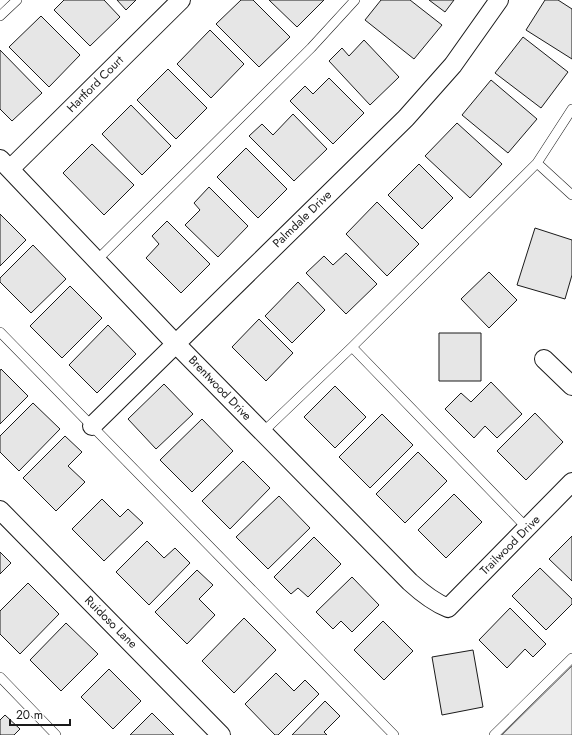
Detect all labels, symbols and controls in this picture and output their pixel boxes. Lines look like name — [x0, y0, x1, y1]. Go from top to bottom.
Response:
street label: Hartford Court — [62, 51, 128, 117]
street label: Palmdale Drive — [268, 186, 336, 252]
street label: Brentwood Drive — [184, 351, 256, 425]
street label: Trailwood Drive — [476, 511, 544, 579]
street label: Ruidoso Lane — [81, 592, 141, 652]
scale bar — [10, 701, 70, 727]
text: 20 m — [16, 706, 43, 724]

